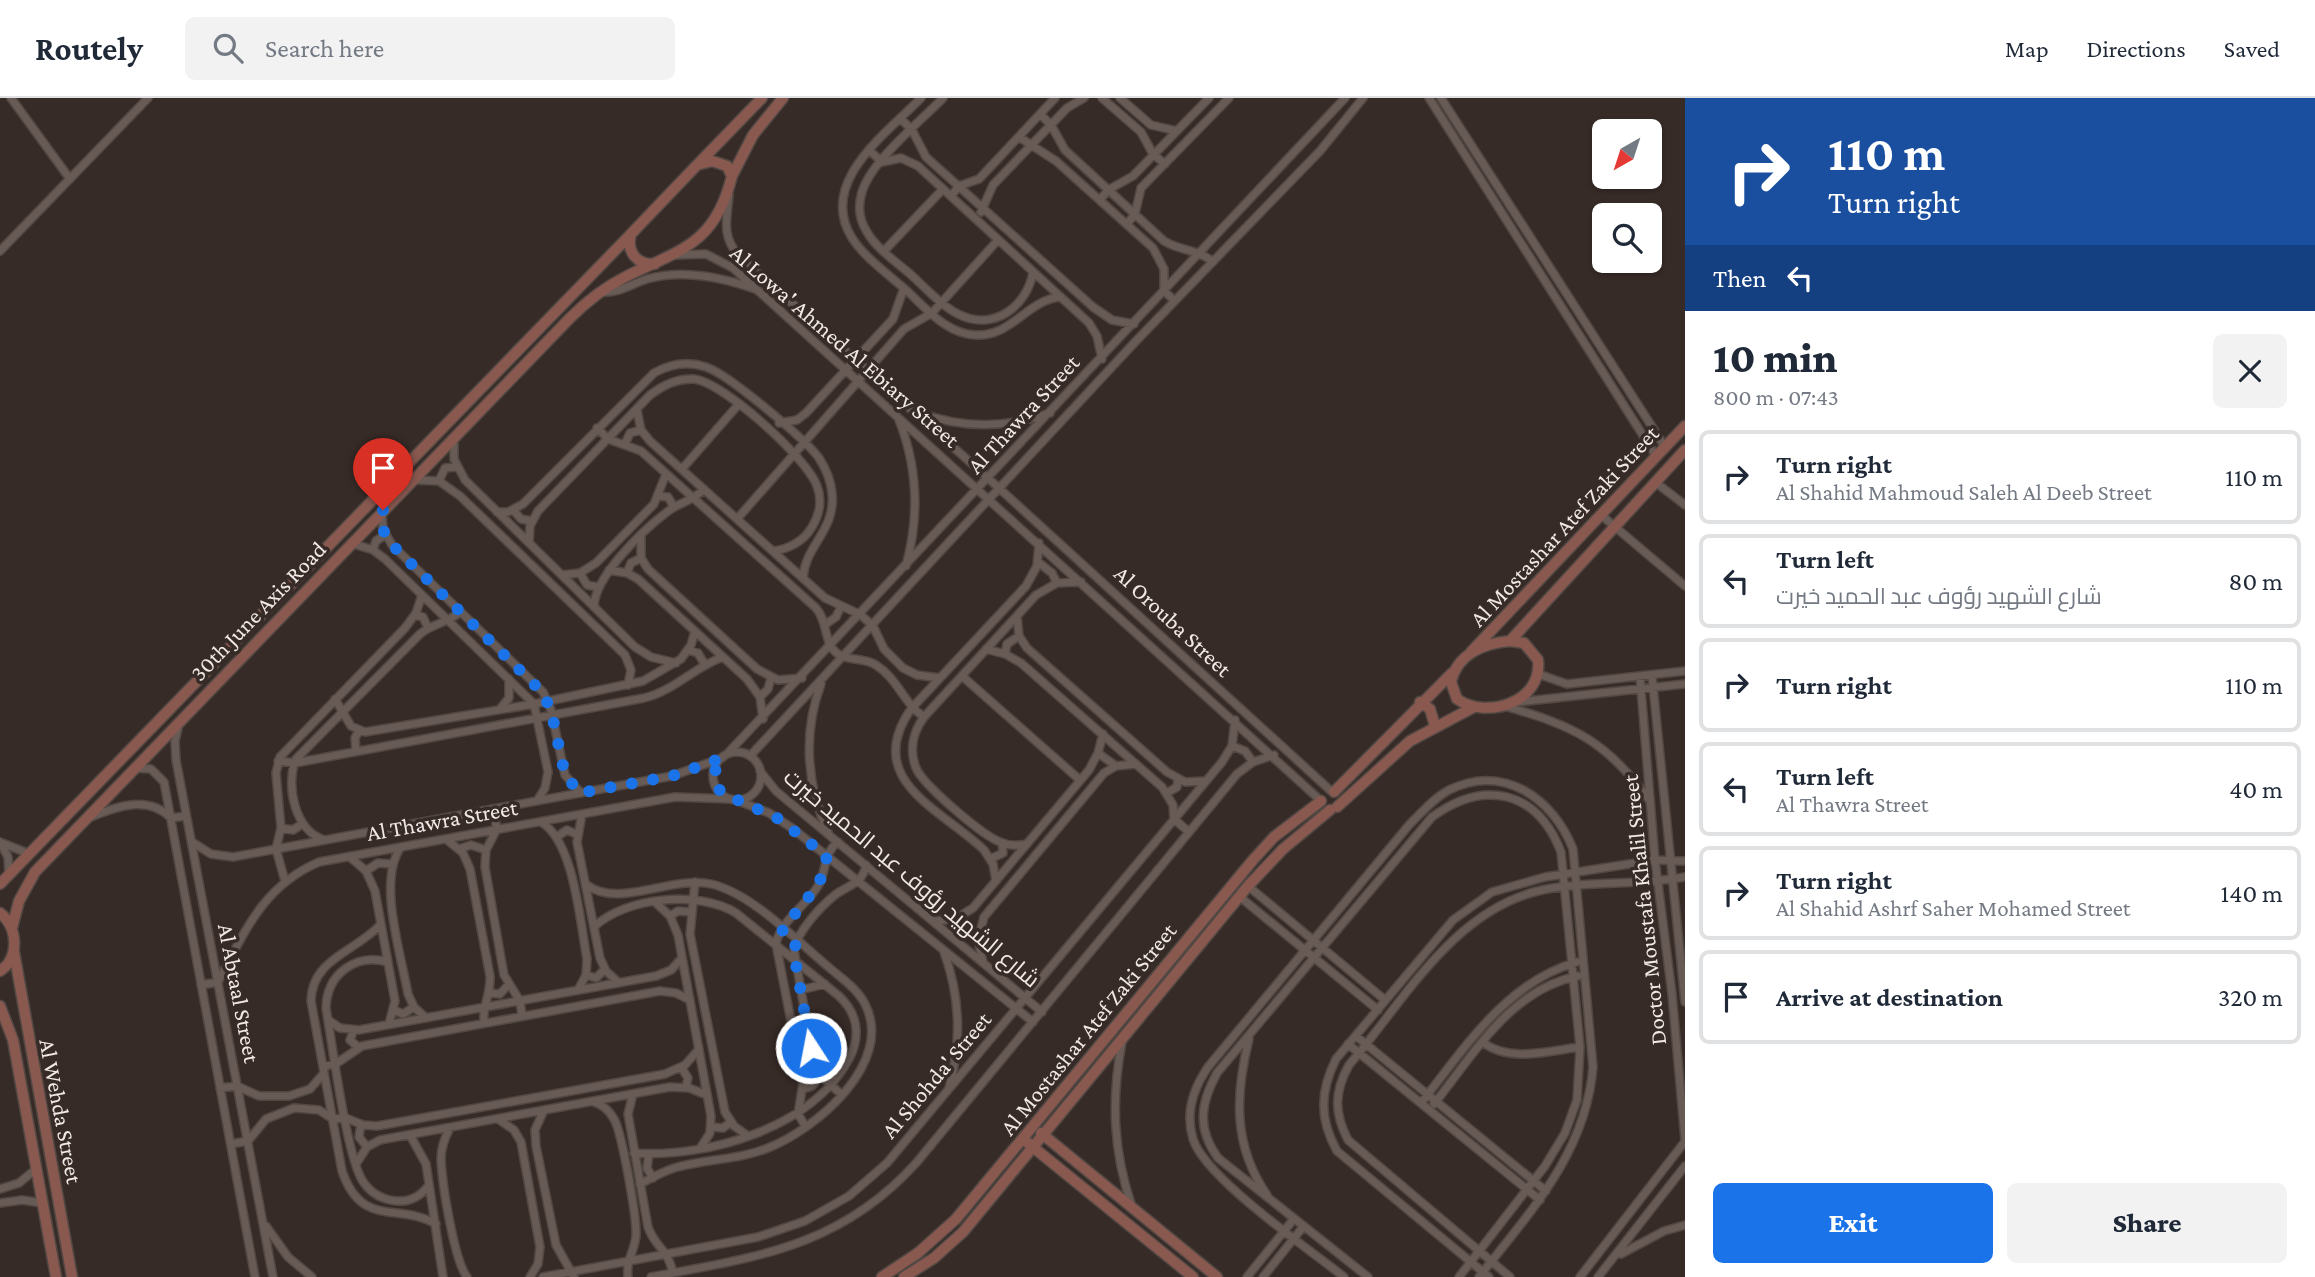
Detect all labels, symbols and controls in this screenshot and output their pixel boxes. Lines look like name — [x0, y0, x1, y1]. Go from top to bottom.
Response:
search box — [185, 17, 675, 80]
icon: search — [209, 29, 247, 67]
text: Routely — [35, 30, 143, 67]
text: Search here — [265, 34, 384, 63]
text: Map — [2005, 35, 2049, 62]
text: Directions — [2087, 35, 2186, 62]
text: Saved — [2224, 35, 2280, 62]
north arrow — [1592, 119, 1662, 189]
map controls — [1592, 119, 1662, 273]
icon: right — [1713, 126, 1804, 217]
text: 110 m — [1828, 126, 1945, 181]
text: Turn right — [1828, 184, 1960, 220]
button: search — [1592, 203, 1662, 273]
street label: Al Lowa' Ahmed Al Ebiary Street — [725, 239, 965, 453]
icon: left — [1781, 259, 1819, 297]
text: Then — [1713, 264, 1767, 293]
text: 10 min — [1713, 334, 1837, 381]
button: close — [2213, 334, 2287, 408]
street label: Al Thawra Street — [962, 349, 1085, 479]
text: 800 m · 07:43 — [1713, 384, 1839, 410]
street label: Al Mostashar Atef Zaki Street — [1464, 420, 1664, 632]
pin — [353, 438, 413, 510]
icon: arrive — [364, 449, 402, 487]
text: Turn right — [1776, 450, 1892, 479]
icon: right — [1717, 458, 1755, 496]
text: 110 m — [2225, 463, 2283, 492]
text: Al Shahid Mahmoud Saleh Al Deeb Street — [1776, 479, 2152, 505]
street label: 30th June Axis Road — [185, 536, 331, 686]
text: Turn left — [1776, 545, 1874, 574]
street label: Al Orouba Street — [1109, 560, 1237, 682]
icon: left — [1717, 562, 1755, 600]
text: 80 m — [2229, 567, 2283, 596]
text: شارع الشهيد رؤوف عبد الحميد خيرت — [1776, 583, 2102, 609]
icon: right — [1717, 666, 1755, 704]
text: Turn right — [1776, 671, 1892, 700]
text: 110 m — [2225, 671, 2283, 700]
text: Turn left — [1776, 762, 1874, 791]
street label: شارع الشهيد رؤوف عبد الحميد خيرت — [777, 763, 1045, 995]
icon: left — [1717, 770, 1755, 808]
street label: Doctor Moustafa Khalil Street — [1617, 773, 1671, 1047]
text: 40 m — [2229, 775, 2283, 804]
text: Al Thawra Street — [1776, 791, 1928, 817]
street label: Al Thawra Street — [365, 794, 520, 846]
text: Turn right — [1776, 866, 1892, 895]
icon: right — [1717, 874, 1755, 912]
text: 140 m — [2221, 879, 2283, 908]
text: Al Shahid Ashrf Saher Mohamed Street — [1776, 895, 2130, 921]
street label: Al Mostashar Atef Zaki Street — [995, 918, 1182, 1140]
street label: Al Abtaal Street — [213, 921, 265, 1065]
icon: arrive — [1717, 978, 1755, 1016]
text: Arrive at destination — [1776, 983, 2003, 1012]
text: 320 m — [2218, 983, 2283, 1012]
street label: Al Shohda' Street — [876, 1006, 997, 1143]
position arrow — [774, 1011, 848, 1085]
street label: Al Wehda Street — [34, 1036, 88, 1186]
button: Exit — [1713, 1183, 1993, 1263]
button: Share — [2007, 1183, 2287, 1263]

